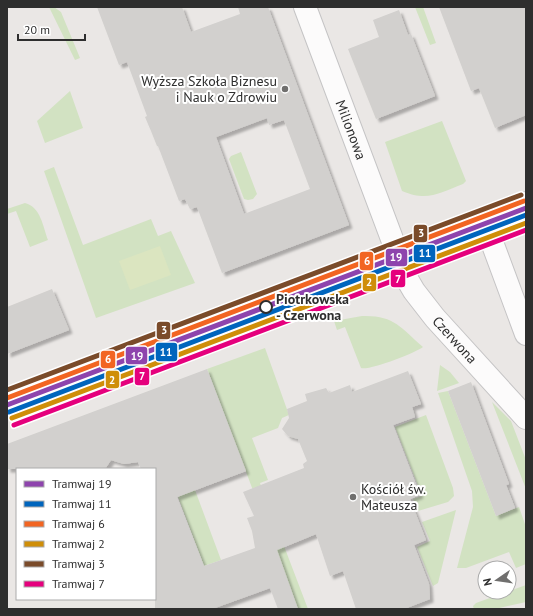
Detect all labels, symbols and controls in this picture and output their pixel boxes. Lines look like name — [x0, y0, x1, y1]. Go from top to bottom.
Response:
scale bar — [18, 16, 85, 42]
text: 20 m — [24, 22, 50, 37]
place label: Wyższa Szkoła Biznesu i Nauk o Zdrowiu — [141, 72, 277, 106]
marker: Wyższa Szkoła Biznesu i Nauk o Zdrowiu — [280, 84, 290, 94]
street label: Milionowa — [332, 97, 370, 162]
line badge: 3 — [413, 224, 428, 243]
text: 3 — [418, 226, 424, 240]
line badge: 11 — [413, 244, 436, 263]
text: 11 — [419, 246, 431, 260]
line badge: 19 — [385, 248, 408, 267]
text: 19 — [390, 250, 402, 264]
line badge: 6 — [359, 251, 374, 271]
text: 6 — [364, 254, 370, 268]
line badge: 7 — [390, 269, 406, 288]
text: 7 — [395, 272, 401, 286]
line badge: 2 — [362, 273, 377, 292]
text: 2 — [366, 275, 372, 289]
place label: Piotrkowska - Czerwona — [276, 290, 349, 324]
marker: Piotrkowska - Czerwona — [259, 300, 273, 314]
street label: Czerwona — [429, 312, 481, 367]
line badge: 3 — [156, 321, 171, 340]
text: 3 — [161, 323, 167, 337]
line badge: 11 — [155, 342, 178, 362]
text: 11 — [160, 345, 172, 359]
line badge: 19 — [125, 346, 148, 365]
text: 19 — [131, 349, 143, 363]
line badge: 6 — [100, 350, 116, 369]
text: 6 — [105, 352, 111, 366]
line badge: 7 — [134, 367, 150, 386]
text: 7 — [139, 369, 145, 383]
line badge: 2 — [105, 370, 120, 389]
text: 2 — [109, 373, 115, 387]
legend — [16, 468, 156, 600]
text: Tramwaj 19 — [52, 476, 111, 491]
place label: Kościół św. Mateusza — [361, 480, 426, 514]
marker: Kościół św. Mateusza — [348, 492, 358, 502]
text: Tramwaj 11 — [52, 496, 111, 511]
text: Tramwaj 6 — [52, 516, 105, 531]
text: Tramwaj 2 — [52, 536, 105, 551]
text: Tramwaj 3 — [52, 556, 105, 571]
north arrow — [477, 560, 517, 600]
text: Tramwaj 7 — [52, 576, 105, 591]
text: N — [480, 577, 495, 587]

